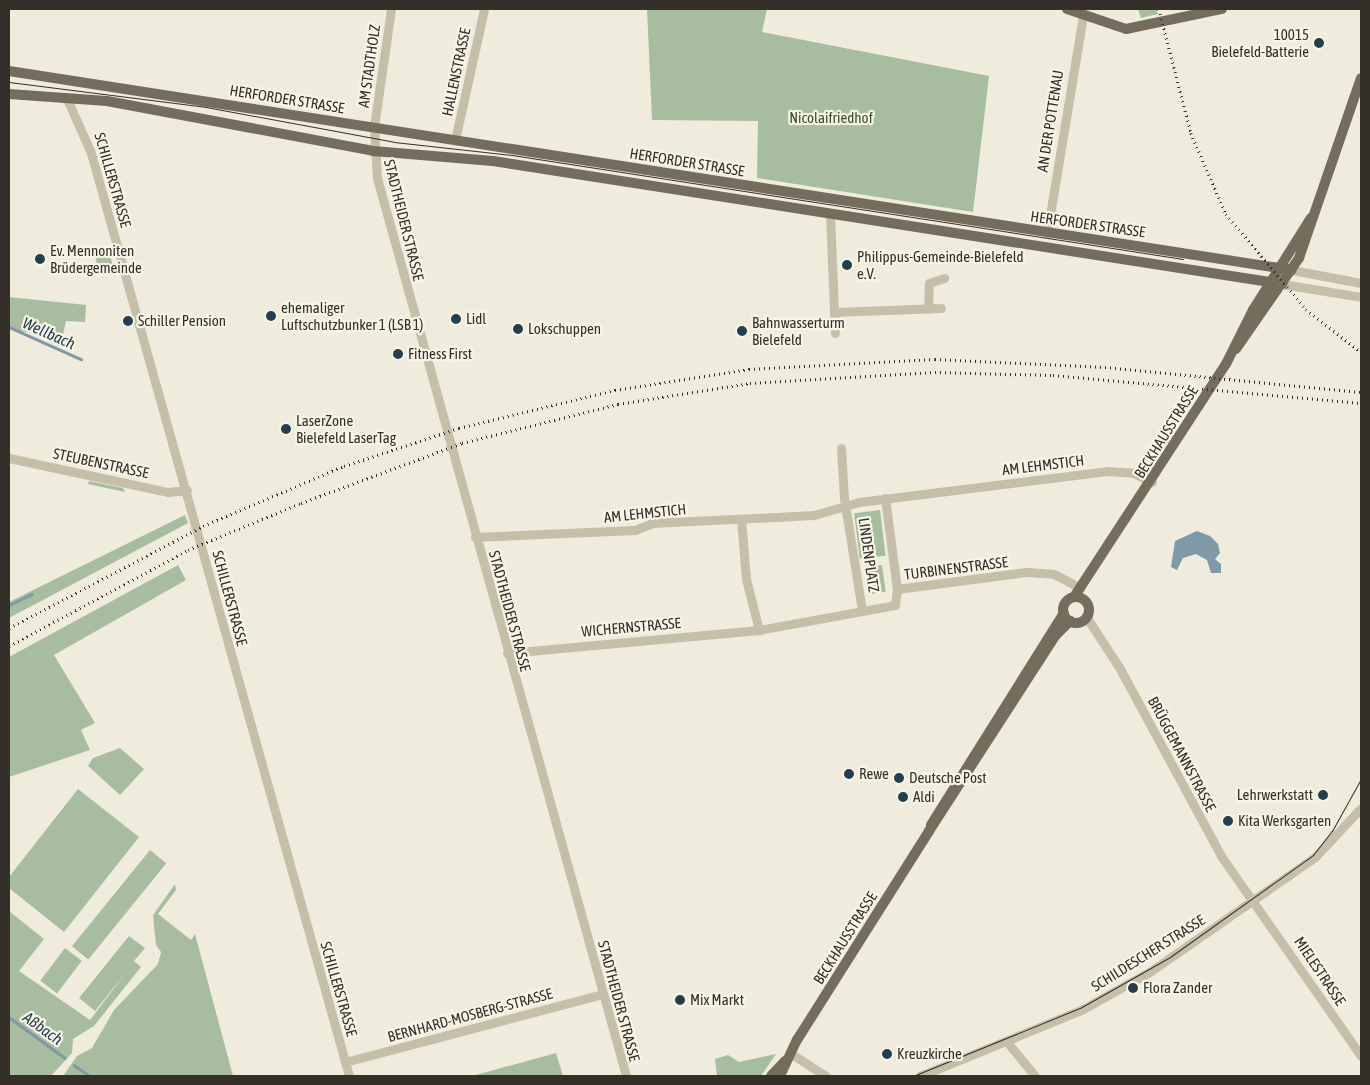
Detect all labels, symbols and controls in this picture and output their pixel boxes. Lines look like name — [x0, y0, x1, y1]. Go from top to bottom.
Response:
street label: AM STADTHOLZ — [354, 23, 384, 109]
place label: 10015 Bielefeld-Batterie — [1211, 25, 1309, 60]
street label: HALLENSTRASSE — [438, 26, 474, 118]
marker: 10015 Bielefeld-Batterie — [1313, 37, 1325, 49]
street label: AN DER POTTENAU — [1033, 69, 1067, 173]
street label: HERFORDER STRASSE — [228, 81, 346, 117]
park label: Nicolaifriedhof — [789, 109, 873, 127]
street label: SCHILLERSTRASSE — [91, 131, 135, 229]
street label: HERFORDER STRASSE — [628, 144, 746, 180]
street label: STADTHEIDER STRASSE — [380, 158, 428, 282]
street label: HERFORDER STRASSE — [1029, 207, 1147, 241]
place label: Ev. Mennoniten Brüdergemeinde — [50, 241, 142, 276]
place label: Philippus-Gemeinde-Bielefeld e.V. — [857, 247, 1024, 282]
marker: Ev. Mennoniten Brüdergemeinde — [34, 253, 46, 265]
marker: Philippus-Gemeinde-Bielefeld e.V. — [841, 259, 853, 271]
place label: ehemaliger Luftschutzbunker 1 (LSB 1) — [281, 298, 423, 333]
marker: ehemaliger Luftschutzbunker 1 (LSB 1) — [265, 310, 277, 322]
place label: Lidl — [466, 310, 486, 328]
place label: Schiller Pension — [138, 312, 226, 330]
water label: Wellbach — [20, 313, 78, 353]
marker: Lidl — [450, 313, 462, 325]
place label: Bahnwasserturm Bielefeld — [752, 313, 845, 348]
marker: Schiller Pension — [122, 315, 134, 327]
place label: Lokschuppen — [528, 320, 601, 338]
marker: Lokschuppen — [512, 323, 524, 335]
marker: Bahnwasserturm Bielefeld — [736, 325, 748, 337]
place label: Fitness First — [408, 345, 472, 363]
marker: Fitness First — [392, 348, 404, 360]
street label: BECKHAUSSTRASSE — [1130, 382, 1202, 482]
place label: LaserZone Bielefeld LaserTag — [296, 411, 396, 446]
marker: LaserZone Bielefeld LaserTag — [280, 423, 292, 435]
street label: STEUBENSTRASSE — [52, 444, 150, 482]
street label: AM LEHMSTICH — [1001, 451, 1085, 479]
street label: AM LEHMSTICH — [603, 500, 687, 526]
street label: LINDENPLATZ — [855, 516, 883, 594]
street label: SCHILLERSTRASSE — [209, 548, 251, 648]
street label: STADTHEIDER STRASSE — [485, 549, 535, 673]
street label: TURBINENSTRASSE — [903, 553, 1009, 583]
street label: WICHERNSTRASSE — [581, 614, 681, 640]
street label: BRÜGGEMANNSTRASSE — [1144, 693, 1220, 815]
place label: Rewe — [859, 765, 889, 783]
marker: Rewe — [843, 768, 855, 780]
place label: Deutsche Post — [909, 769, 987, 787]
marker: Deutsche Post — [893, 772, 905, 784]
place label: Lehrwerkstatt — [1237, 786, 1313, 804]
place label: Aldi — [913, 788, 935, 806]
marker: Lehrwerkstatt — [1317, 789, 1329, 801]
marker: Aldi — [897, 791, 909, 803]
place label: Kita Werksgarten — [1238, 812, 1331, 830]
marker: Kita Werksgarten — [1222, 815, 1234, 827]
street label: BECKHAUSSTRASSE — [809, 888, 881, 988]
street label: SCHILDESCHER STRASSE — [1088, 911, 1208, 995]
street label: MIELESTRASSE — [1290, 933, 1350, 1009]
street label: STADTHEIDER STRASSE — [594, 939, 644, 1063]
street label: SCHILLERSTRASSE — [317, 940, 361, 1038]
place label: Flora Zander — [1143, 979, 1212, 997]
marker: Flora Zander — [1127, 982, 1139, 994]
street label: BERNHARD-MOSBERG-STRASSE — [386, 984, 554, 1046]
place label: Mix Markt — [690, 991, 744, 1009]
marker: Mix Markt — [674, 994, 686, 1006]
water label: Aßbach — [20, 1007, 66, 1049]
place label: Kreuzkirche — [897, 1045, 962, 1063]
marker: Kreuzkirche — [881, 1048, 893, 1060]

